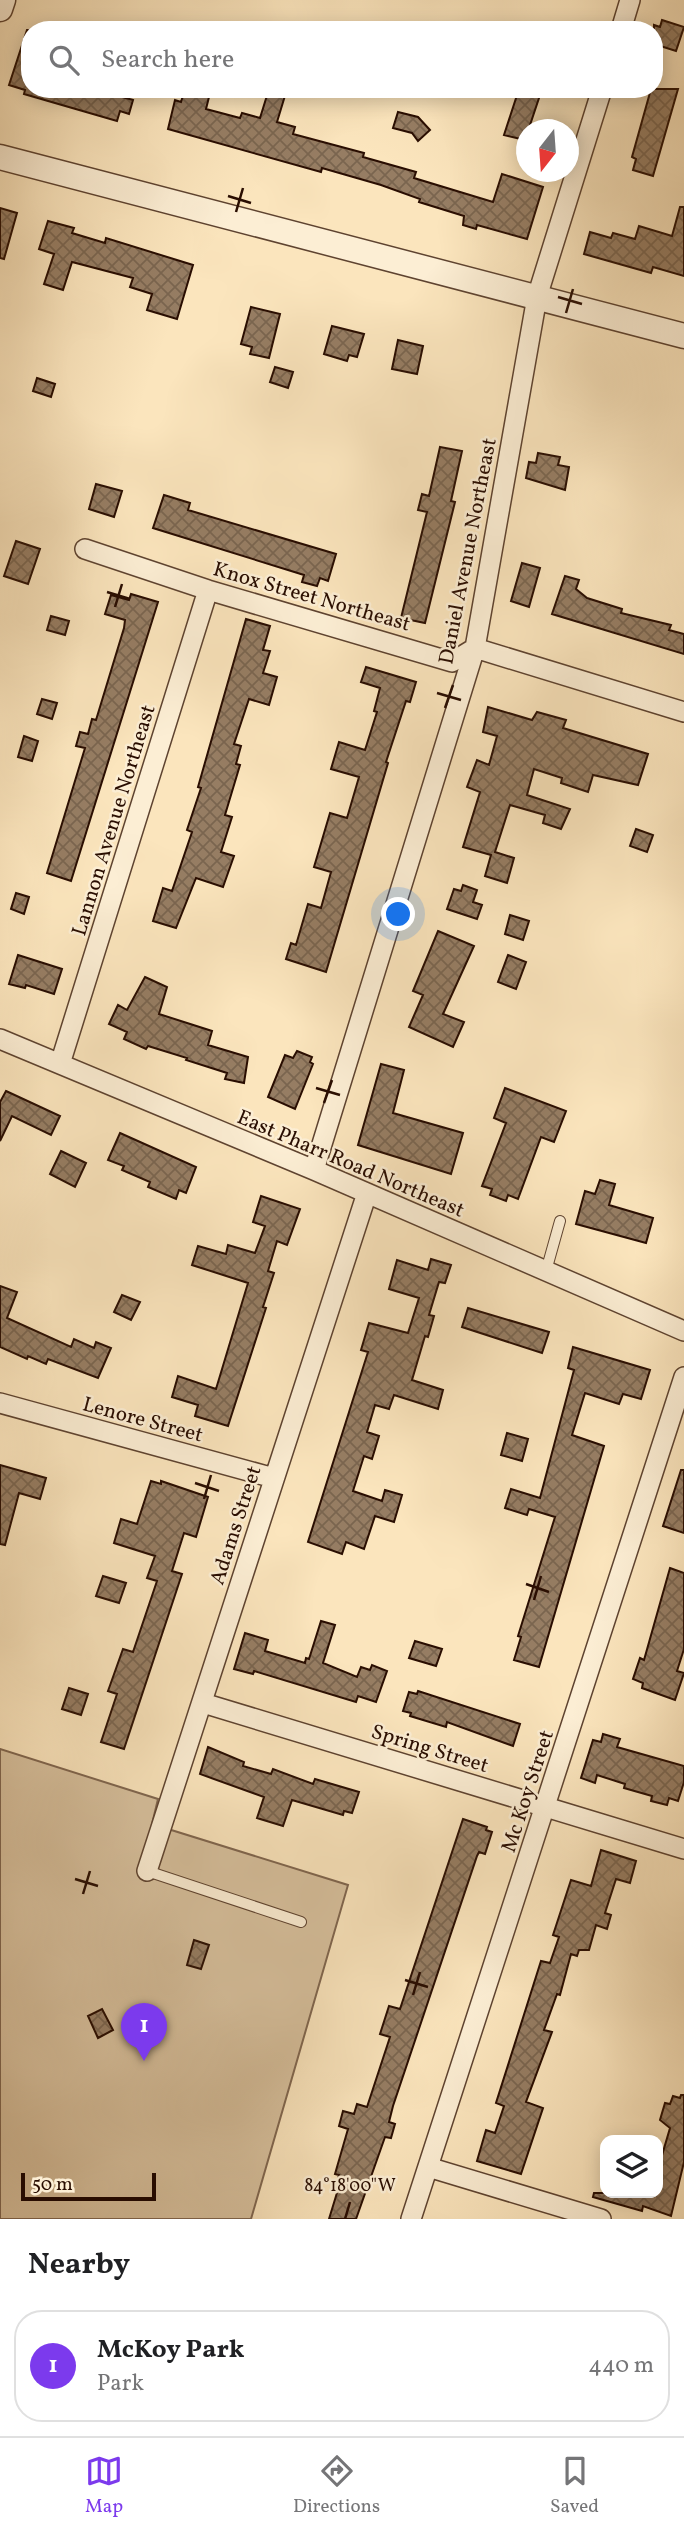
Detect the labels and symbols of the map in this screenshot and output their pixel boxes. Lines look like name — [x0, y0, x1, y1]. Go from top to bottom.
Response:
north arrow — [516, 119, 579, 182]
street label: Daniel Avenue Northeast — [432, 436, 505, 667]
street label: Knox Street Northeast — [209, 555, 414, 640]
street label: Lannon Avenue Northeast — [65, 701, 163, 940]
your location — [381, 897, 415, 931]
street label: East Pharr Road Northeast — [232, 1103, 469, 1225]
street label: Lenore Street — [79, 1390, 206, 1450]
street label: Adams Street — [204, 1462, 269, 1589]
street label: Spring Street — [367, 1718, 492, 1781]
street label: Mc Koy Street — [495, 1727, 562, 1856]
pin: 1 — [121, 2003, 167, 2061]
scale bar — [21, 2170, 156, 2202]
text: 84°18'00"W — [304, 2174, 396, 2199]

